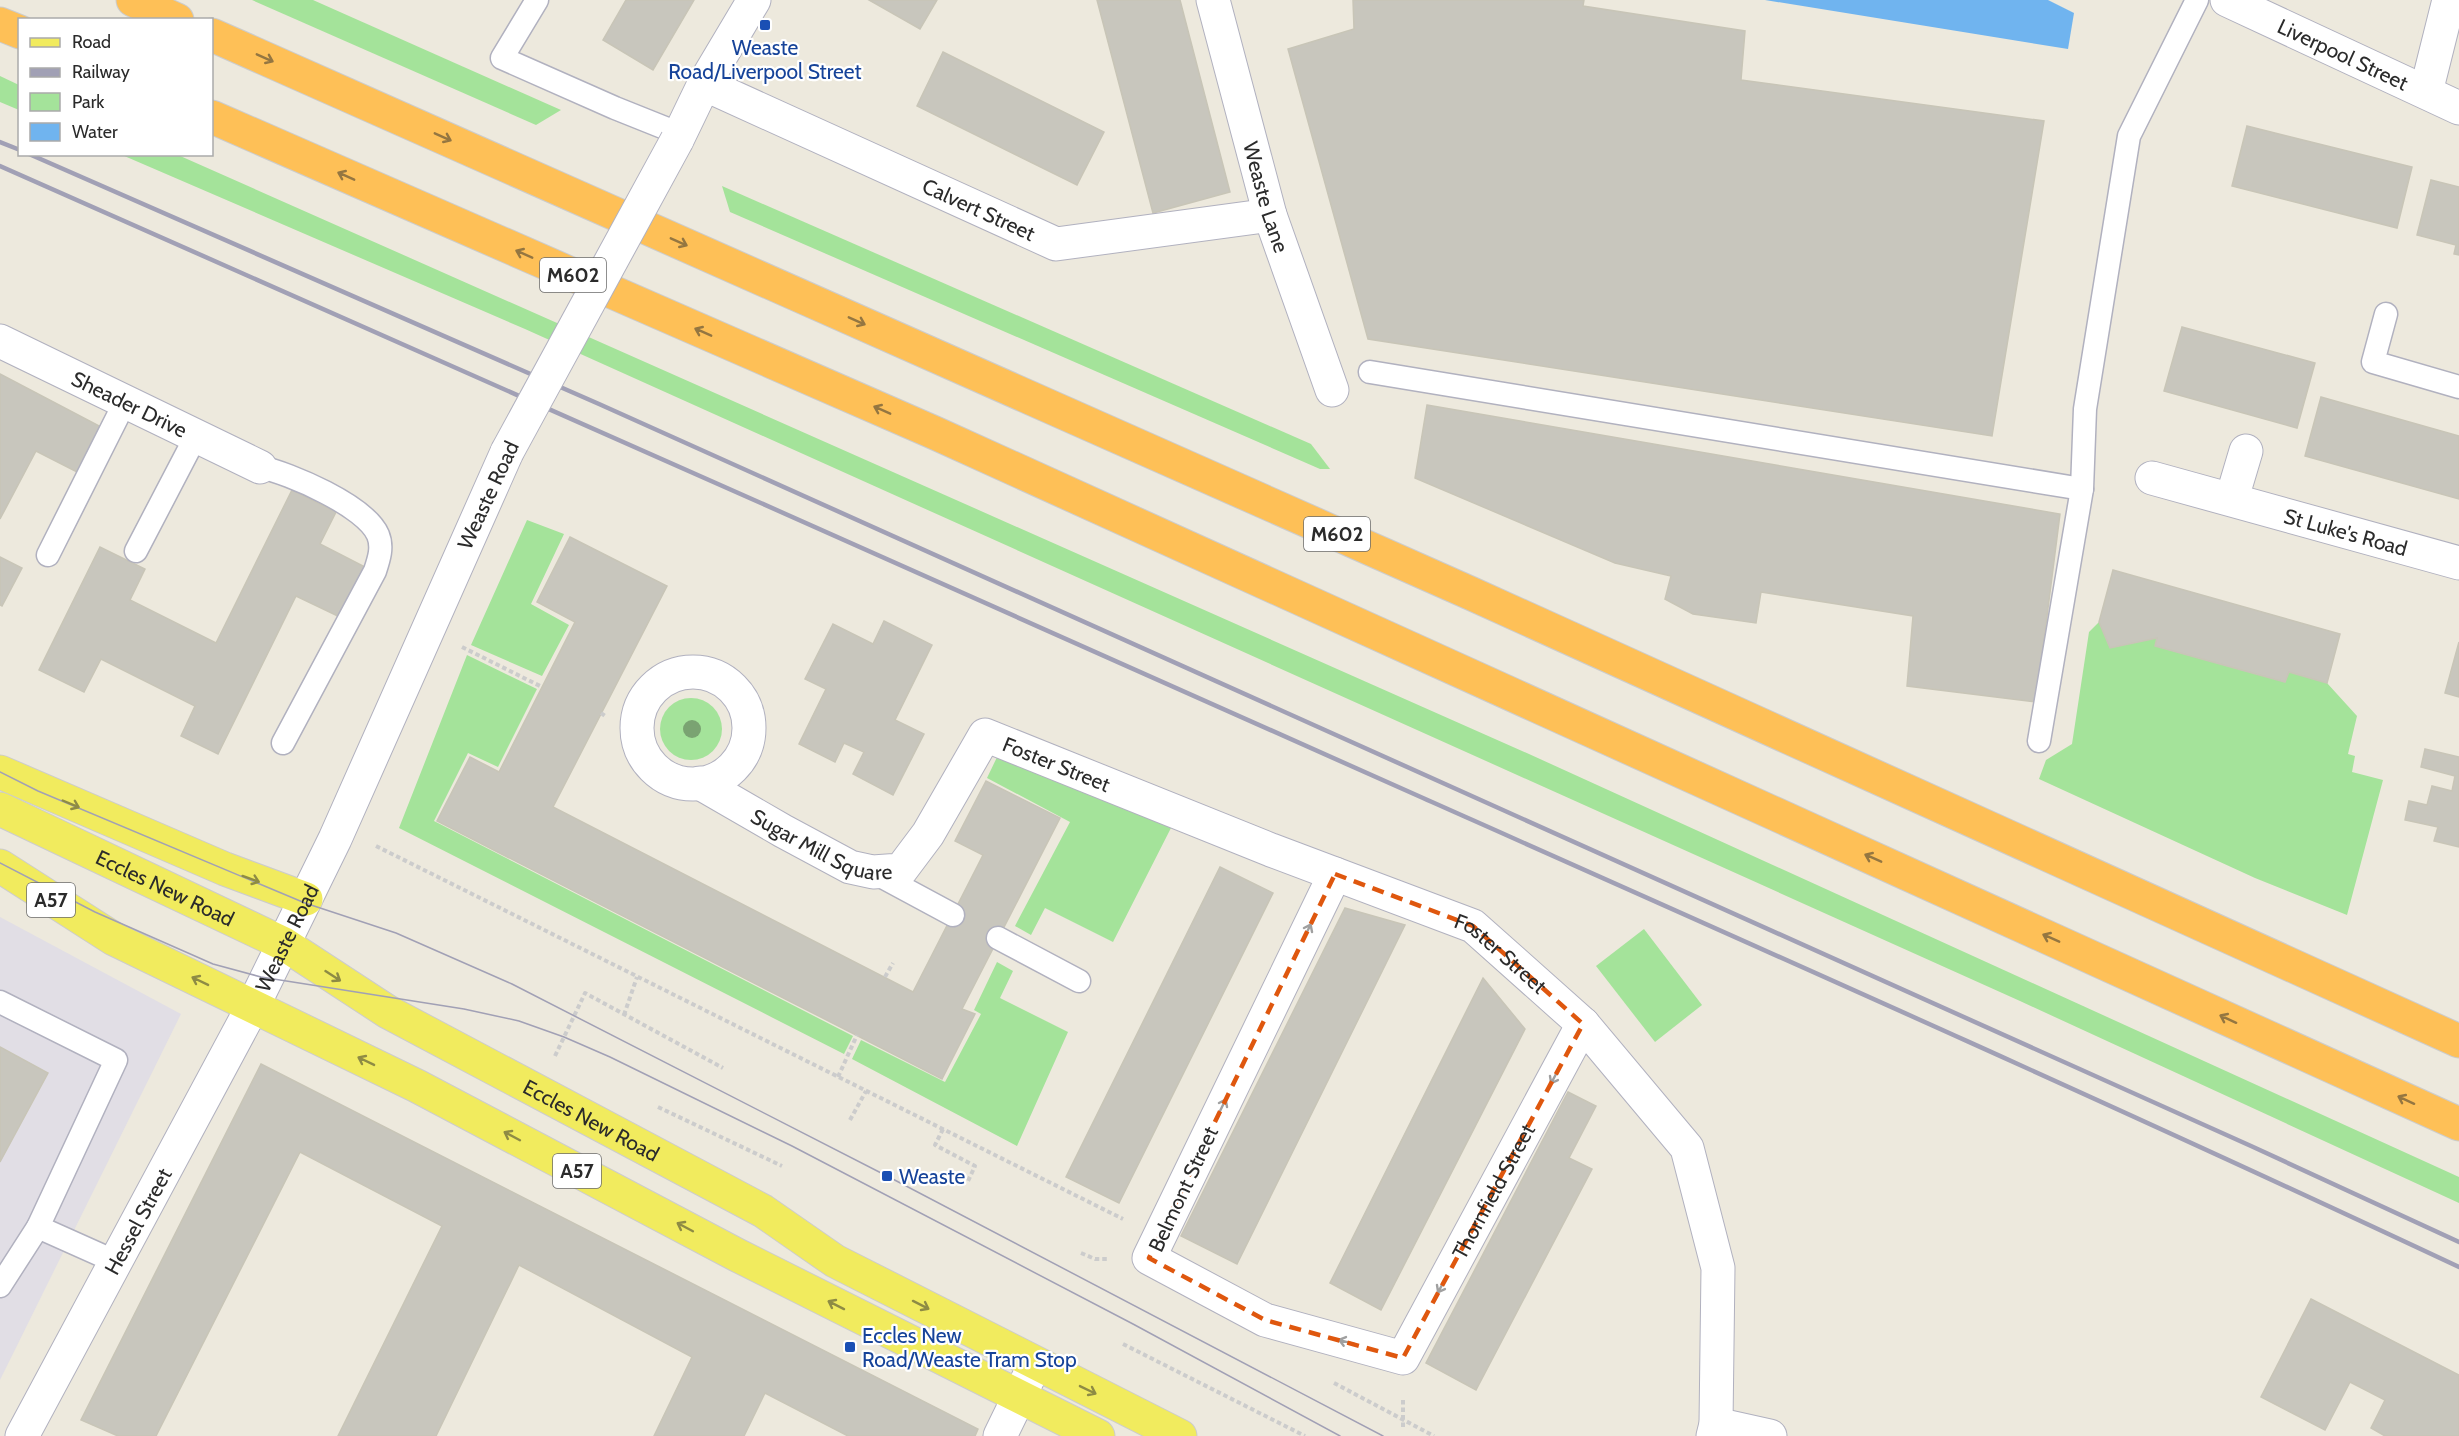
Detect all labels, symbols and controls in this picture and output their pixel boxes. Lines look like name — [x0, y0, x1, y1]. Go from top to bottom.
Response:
street label: Liverpool Street — [2274, 13, 2412, 95]
legend — [18, 18, 213, 156]
marker: Weaste Road/Liverpool Street — [758, 18, 772, 32]
text: Road — [72, 31, 111, 53]
place label: Weaste Road/Liverpool Street — [668, 35, 862, 84]
one-way arrow — [256, 54, 274, 65]
text: Railway — [72, 61, 130, 83]
text: Park — [72, 91, 105, 113]
text: Water — [72, 121, 118, 143]
one-way arrow — [434, 132, 452, 144]
street label: Weaste Lane — [1239, 139, 1295, 256]
one-way arrow — [337, 169, 355, 181]
street label: Calvert Street — [919, 173, 1039, 245]
one-way arrow — [669, 237, 688, 248]
one-way arrow — [516, 248, 534, 259]
road number: M602 — [540, 258, 606, 292]
one-way arrow — [848, 316, 866, 328]
one-way arrow — [694, 326, 713, 337]
street label: Sheader Drive — [68, 365, 192, 442]
one-way arrow — [873, 404, 891, 415]
street label: Weaste Road — [452, 437, 524, 553]
street label: St Luke's Road — [2281, 503, 2410, 561]
road number: M602 — [1304, 517, 1370, 551]
street label: Foster Street — [999, 731, 1114, 797]
one-way arrow — [62, 798, 80, 810]
street label: Sugar Mill Square — [747, 803, 893, 885]
street label: Eccles New Road — [92, 844, 238, 931]
one-way arrow — [1864, 852, 1882, 863]
one-way arrow — [241, 874, 260, 885]
street label: Weaste Road — [250, 880, 323, 996]
road number: A57 — [27, 883, 75, 917]
street label: Foster Street — [1451, 908, 1552, 998]
one-way arrow — [1302, 923, 1314, 941]
one-way arrow — [2042, 932, 2060, 944]
one-way arrow — [324, 970, 341, 982]
one-way arrow — [192, 974, 210, 986]
one-way arrow — [2220, 1013, 2238, 1024]
one-way arrow — [357, 1055, 375, 1066]
one-way arrow — [1549, 1067, 1561, 1084]
street label: Eccles New Road — [519, 1074, 664, 1166]
one-way arrow — [2397, 1094, 2415, 1105]
one-way arrow — [1217, 1099, 1228, 1117]
street label: Thornfield Street — [1446, 1119, 1540, 1263]
street label: Belmont Street — [1143, 1122, 1223, 1256]
one-way arrow — [504, 1130, 522, 1141]
road number: A57 — [553, 1154, 601, 1188]
street label: Hessel Street — [99, 1164, 176, 1279]
place label: Weaste — [899, 1164, 966, 1189]
marker: Weaste — [880, 1169, 894, 1183]
one-way arrow — [676, 1221, 694, 1233]
one-way arrow — [1436, 1275, 1448, 1293]
one-way arrow — [827, 1298, 845, 1310]
one-way arrow — [912, 1299, 929, 1311]
place label: Eccles New Road/Weaste Tram Stop — [862, 1323, 1077, 1372]
one-way arrow — [1338, 1336, 1357, 1347]
marker: Eccles New Road/Weaste Tram Stop — [843, 1340, 857, 1354]
one-way arrow — [1078, 1385, 1096, 1396]

